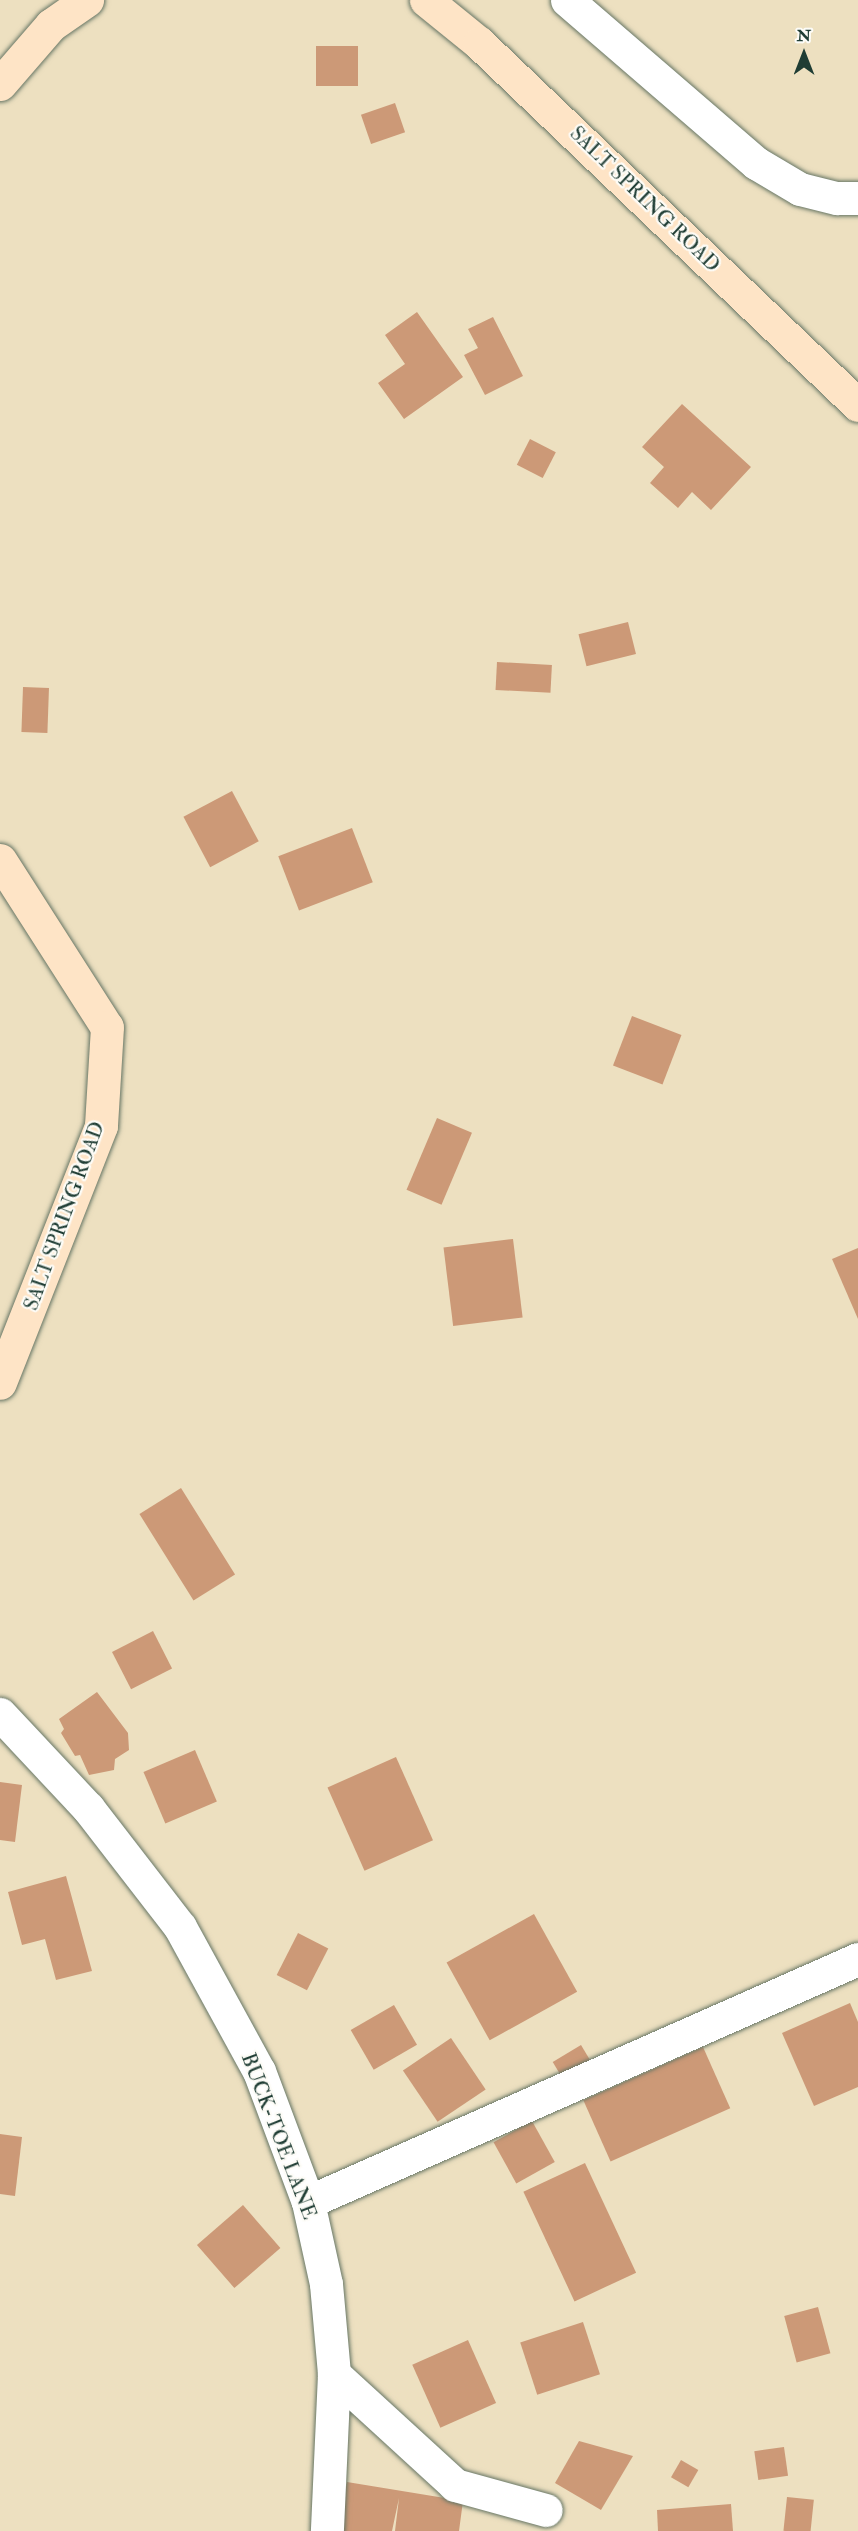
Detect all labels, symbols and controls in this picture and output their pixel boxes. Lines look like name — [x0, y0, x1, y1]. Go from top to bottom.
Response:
north arrow — [774, 24, 834, 84]
text: N — [797, 26, 811, 46]
street label: SALT SPRING ROAD — [565, 121, 725, 277]
street label: SALT SPRING ROAD — [19, 1118, 109, 1314]
street label: BUCK-TOE LANE — [236, 2050, 322, 2222]

